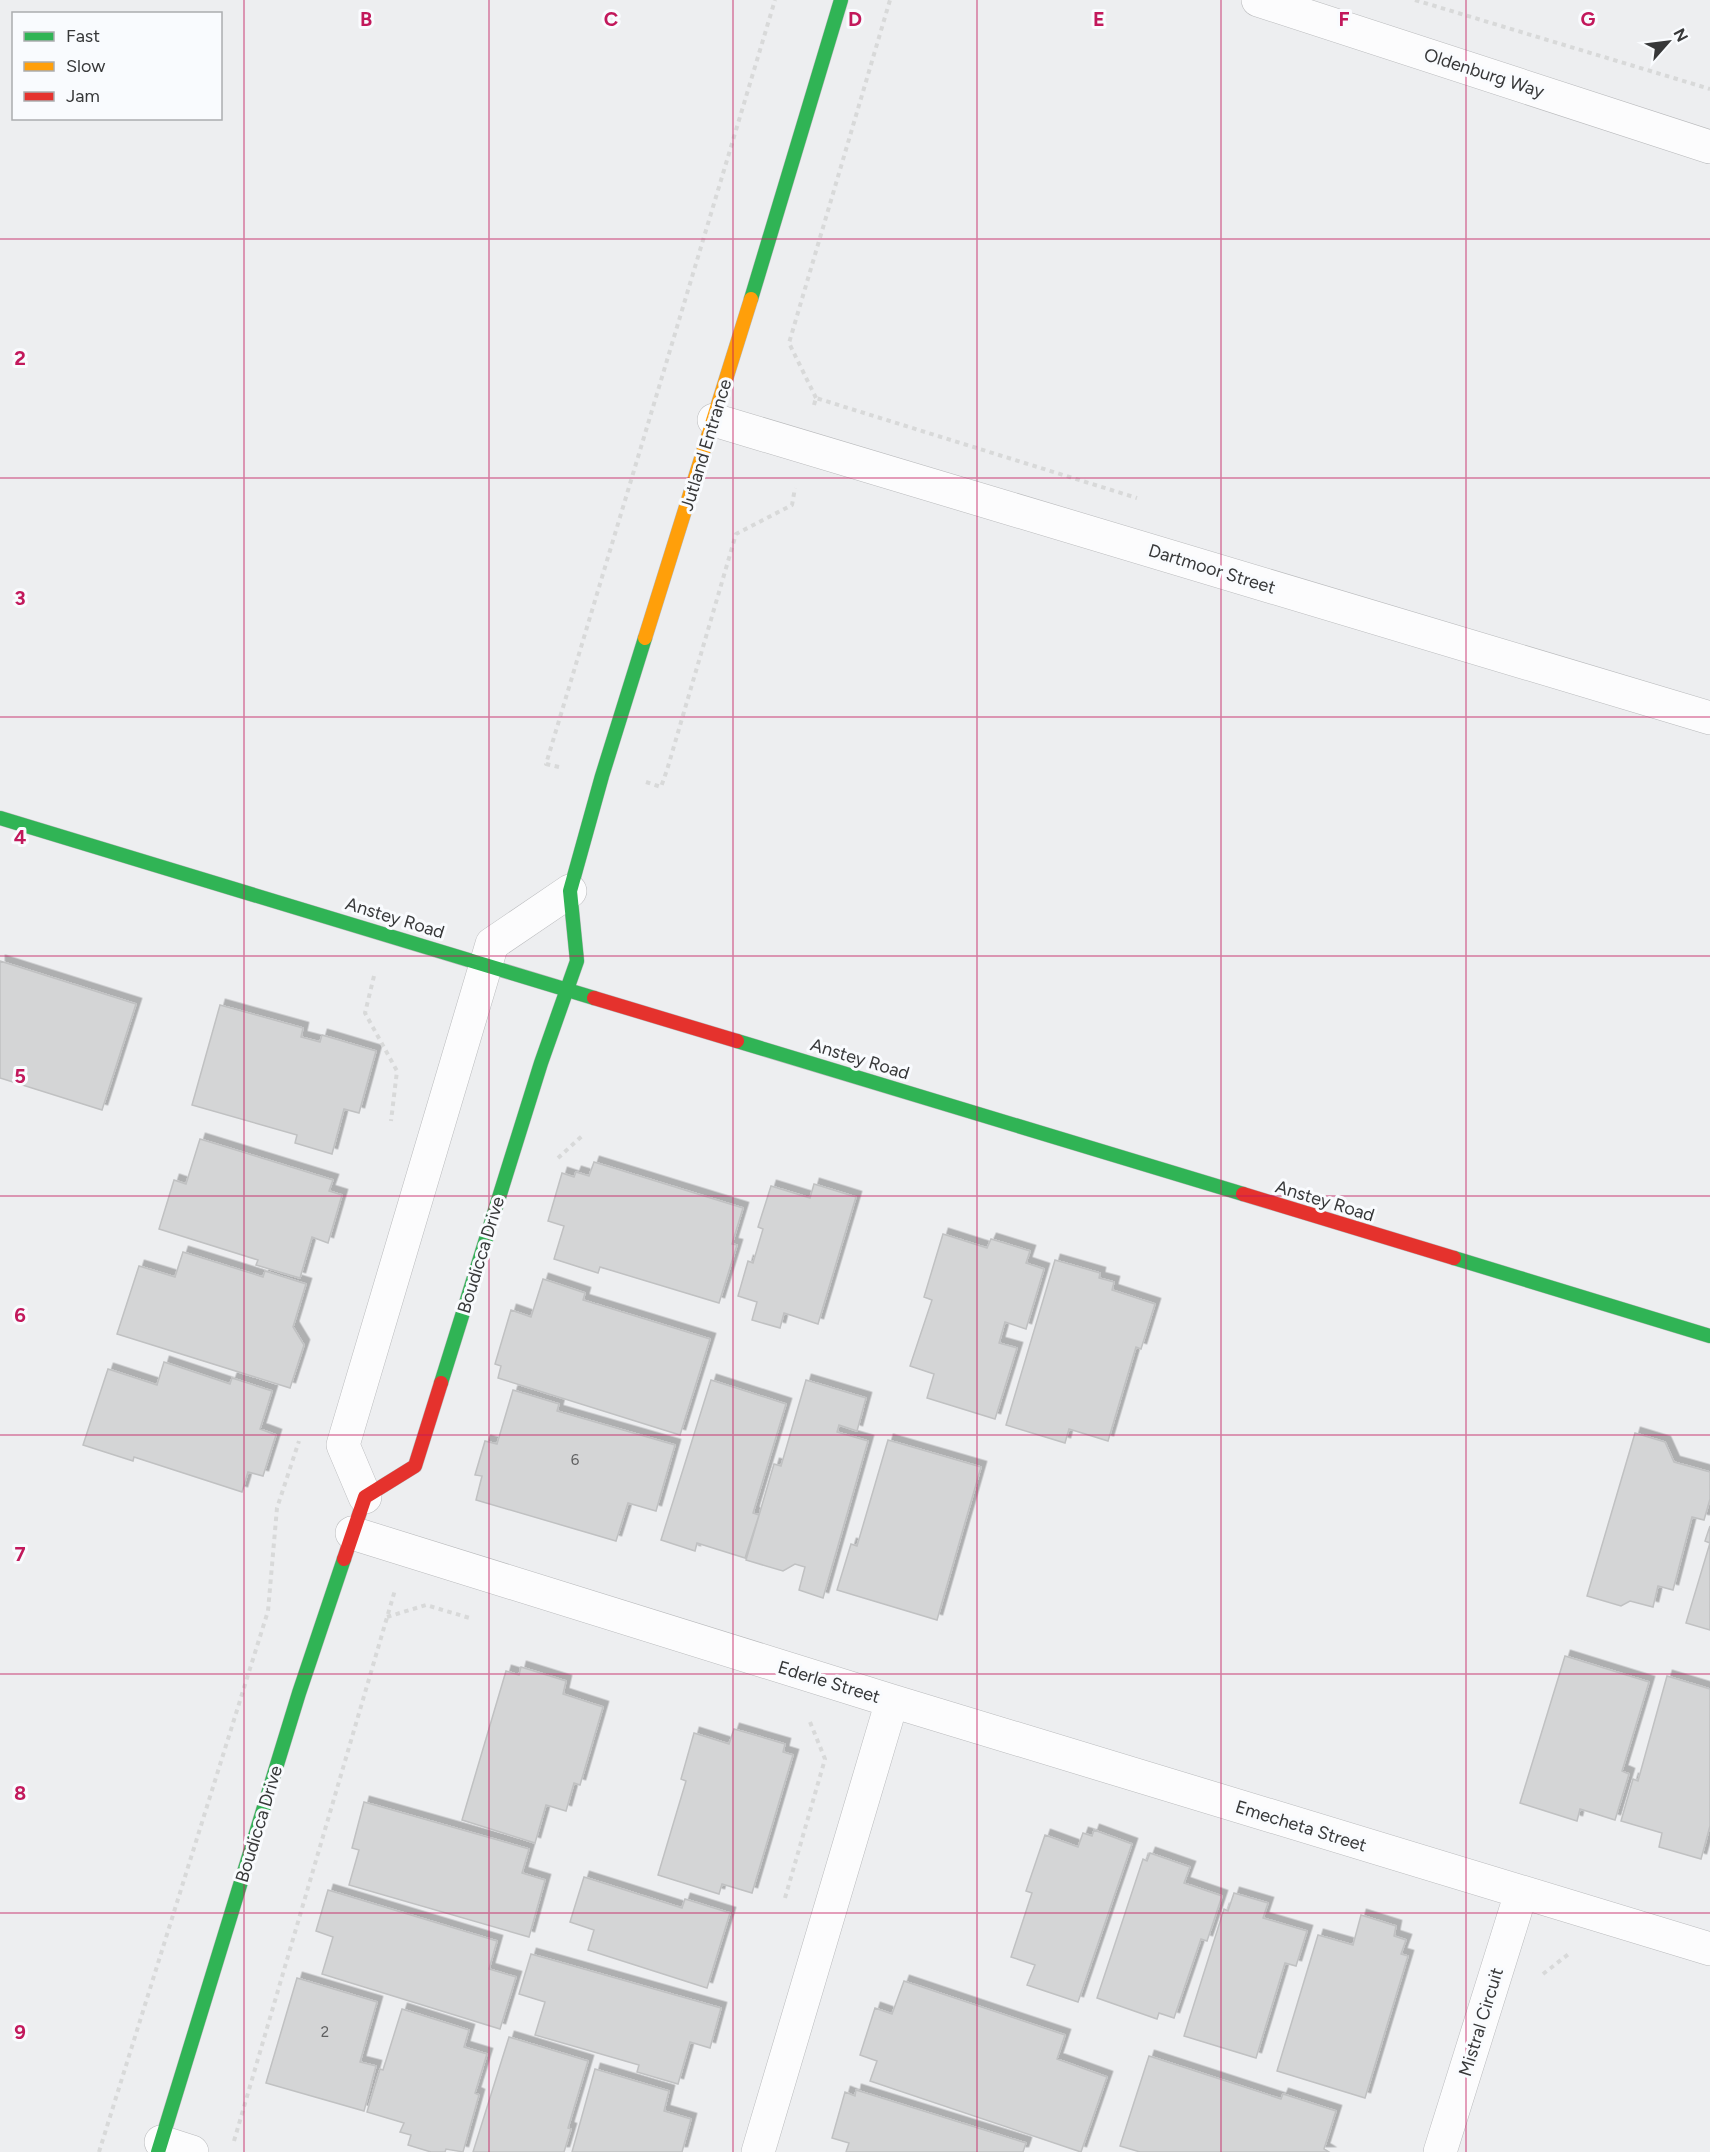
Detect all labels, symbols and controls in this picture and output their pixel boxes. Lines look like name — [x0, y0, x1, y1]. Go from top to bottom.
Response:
text: B — [360, 7, 372, 31]
text: C — [604, 7, 618, 31]
text: D — [848, 7, 862, 31]
text: E — [1093, 7, 1105, 31]
text: F — [1338, 7, 1350, 31]
text: G — [1581, 7, 1596, 31]
legend — [12, 12, 222, 120]
north arrow — [1638, 12, 1698, 72]
text: Fast — [66, 25, 100, 47]
text: N — [1670, 25, 1692, 45]
street label: Oldenburg Way — [1421, 43, 1547, 103]
text: Slow — [66, 55, 105, 77]
text: Jam — [66, 85, 100, 107]
text: 2 — [14, 346, 26, 370]
street label: Jutland Entrance — [675, 376, 737, 514]
street label: Dartmoor Street — [1146, 539, 1278, 599]
text: 3 — [14, 586, 26, 610]
text: 4 — [14, 825, 27, 849]
street label: Anstey Road — [343, 893, 447, 943]
street label: Anstey Road — [808, 1034, 912, 1084]
text: 5 — [14, 1064, 26, 1088]
street label: Anstey Road — [1273, 1176, 1377, 1226]
street label: Boudicca Drive — [453, 1194, 509, 1316]
text: 6 — [14, 1303, 26, 1327]
house number: 6 — [571, 1451, 580, 1469]
text: 7 — [14, 1542, 26, 1566]
street label: Ederle Street — [775, 1656, 883, 1708]
street label: Boudicca Drive — [231, 1763, 287, 1885]
text: 8 — [14, 1781, 26, 1805]
street label: Emecheta Street — [1233, 1796, 1370, 1856]
street label: Mistral Circuit — [1454, 1965, 1508, 2079]
text: 9 — [14, 2020, 26, 2044]
house number: 2 — [321, 2023, 329, 2041]

